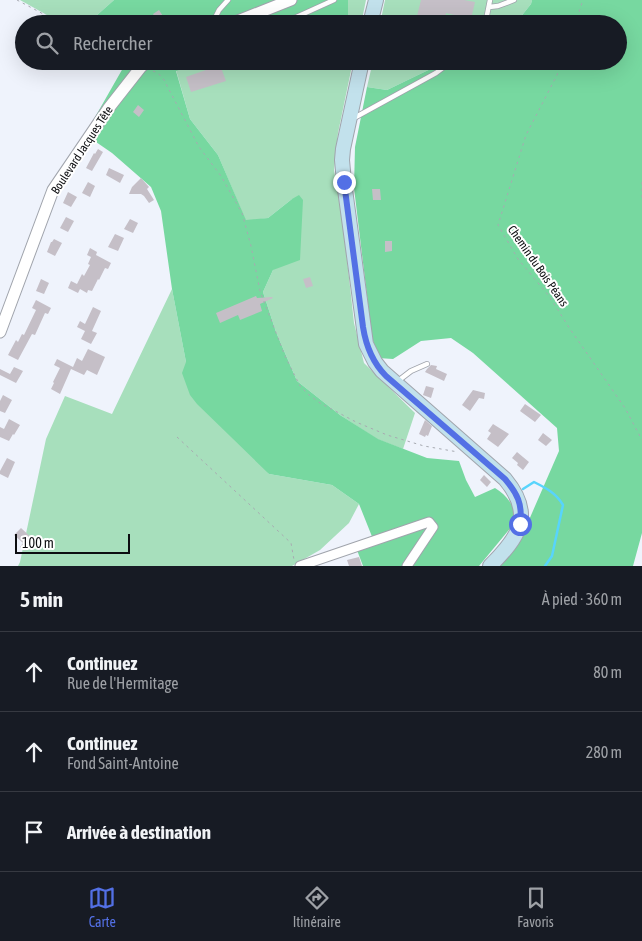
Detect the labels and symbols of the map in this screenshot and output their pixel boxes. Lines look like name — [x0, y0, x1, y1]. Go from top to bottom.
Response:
street label: Boulevard Jacques Tête — [48, 103, 116, 197]
route end — [333, 171, 356, 194]
street label: Chemin du Bois Péans — [505, 223, 571, 309]
route start — [509, 513, 532, 536]
scale bar — [15, 531, 130, 554]

